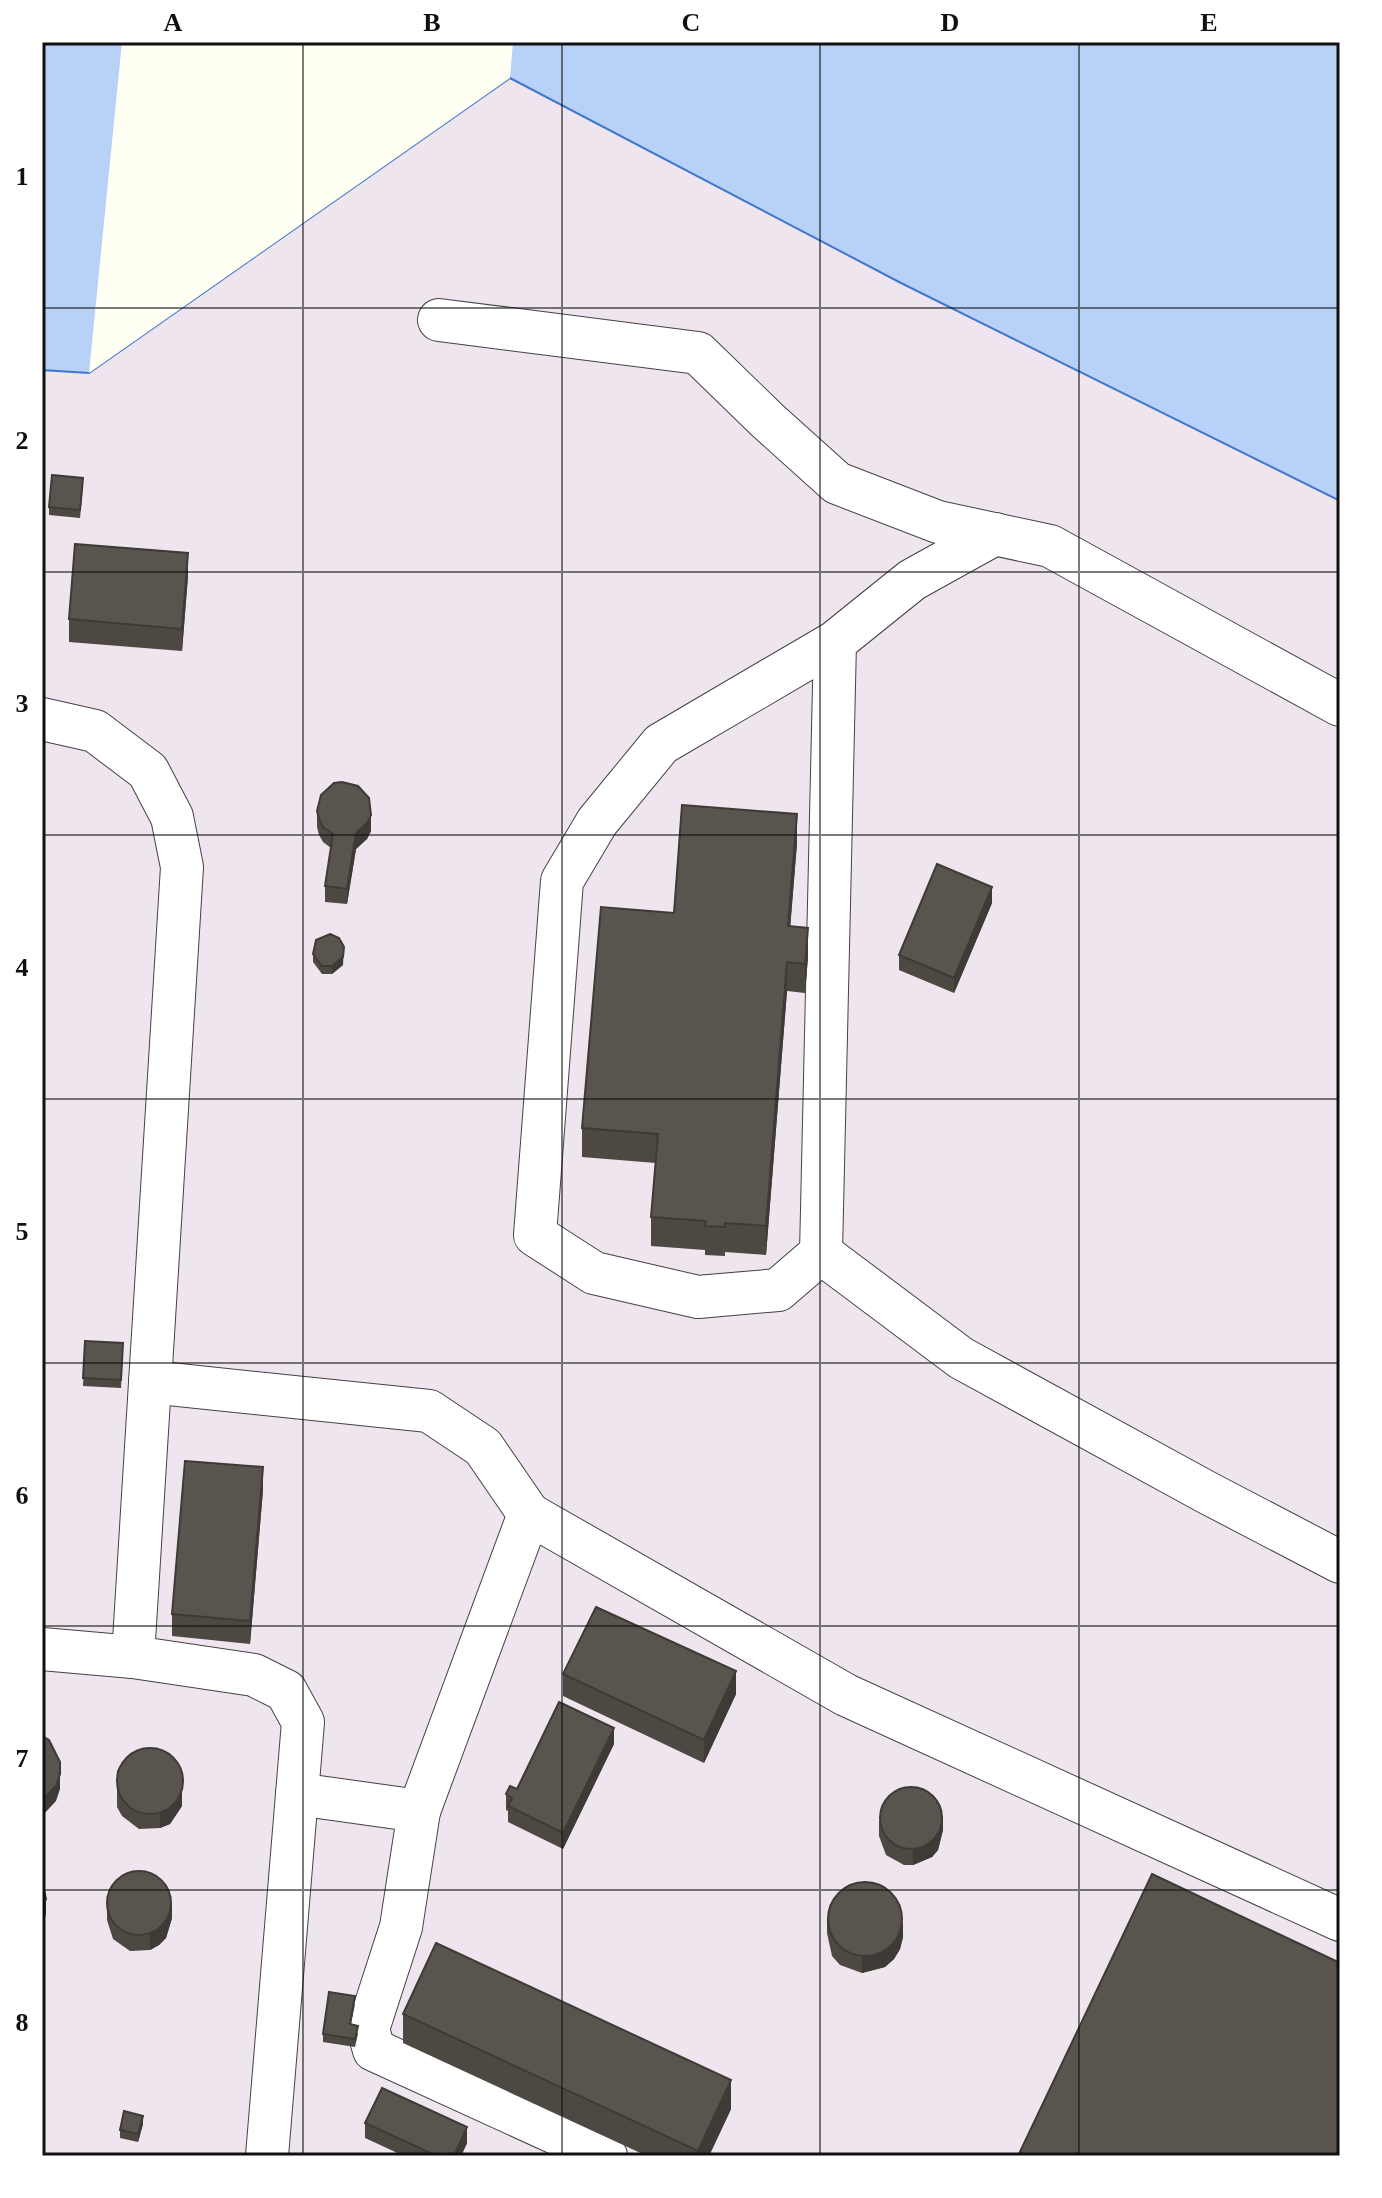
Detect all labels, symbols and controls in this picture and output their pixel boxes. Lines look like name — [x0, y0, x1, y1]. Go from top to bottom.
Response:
text: A — [164, 8, 183, 37]
text: B — [423, 8, 441, 37]
text: C — [682, 8, 700, 37]
text: D — [941, 8, 959, 37]
text: E — [1200, 8, 1218, 37]
text: 1 — [16, 162, 29, 191]
text: 2 — [16, 426, 29, 455]
text: 3 — [16, 689, 29, 718]
text: 4 — [16, 953, 29, 982]
text: 5 — [16, 1217, 29, 1246]
text: 6 — [16, 1481, 29, 1510]
text: 7 — [16, 1744, 29, 1773]
text: 8 — [16, 2008, 29, 2037]

